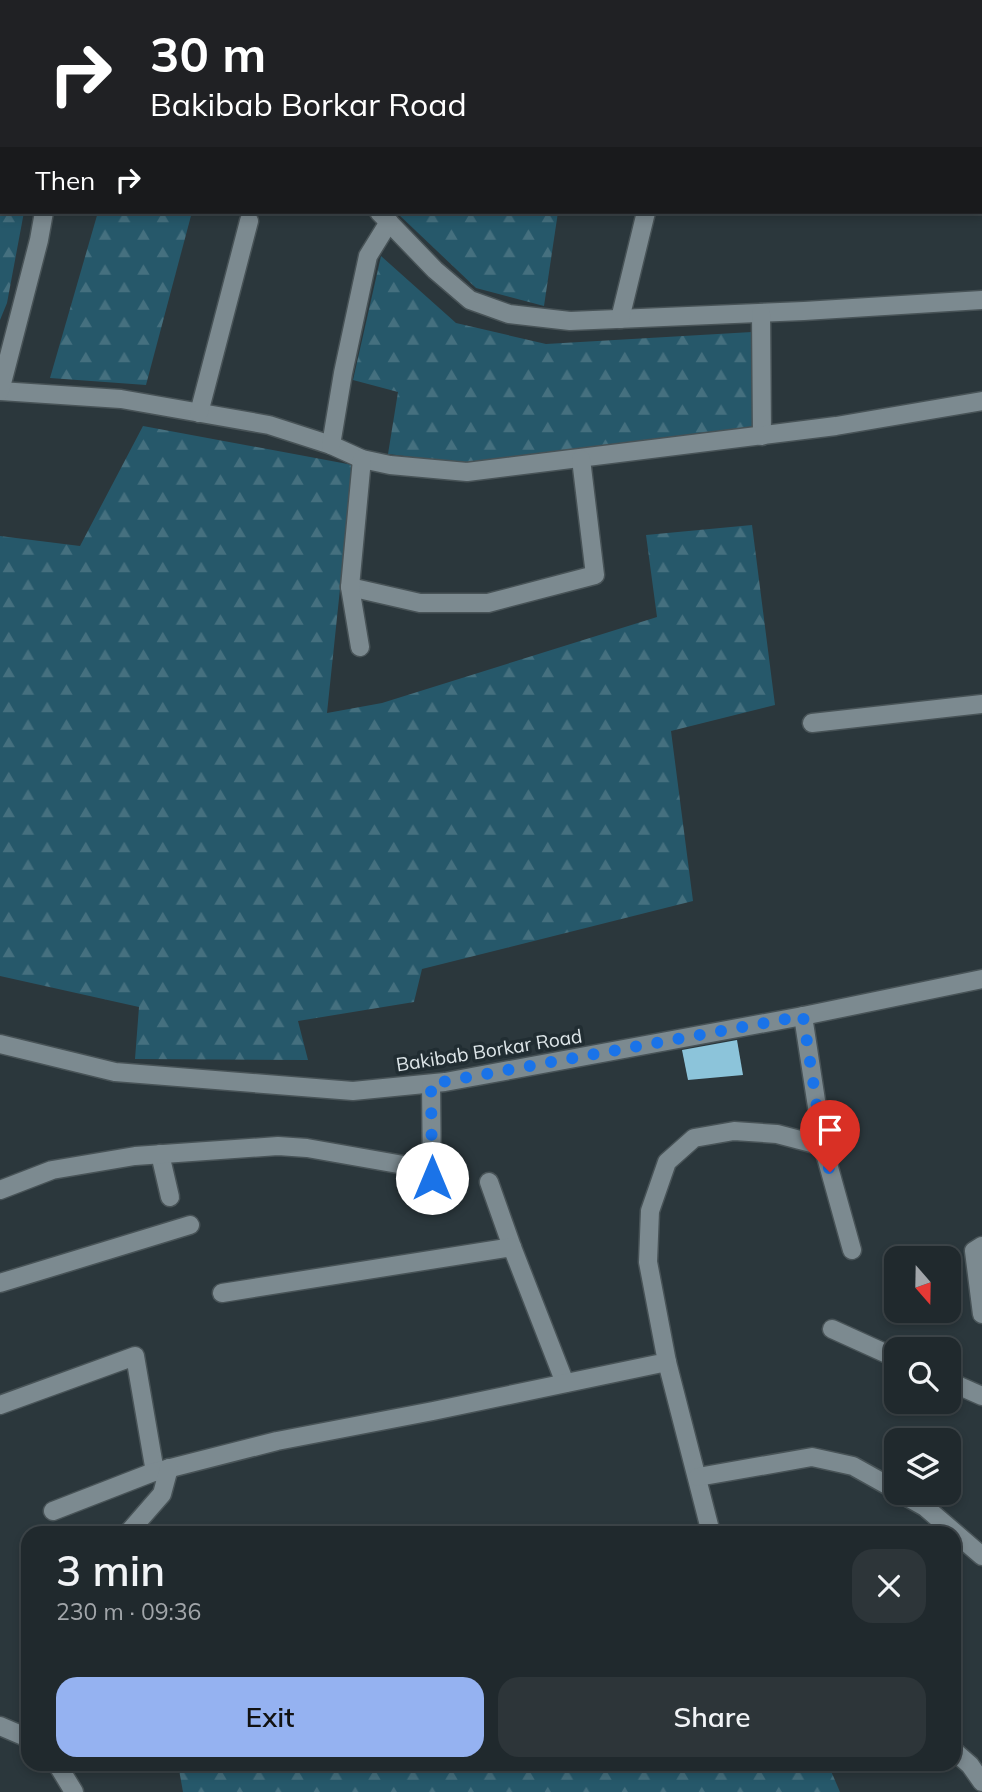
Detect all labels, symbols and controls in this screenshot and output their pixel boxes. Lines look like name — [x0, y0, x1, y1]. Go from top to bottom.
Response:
text: 30 m — [150, 23, 266, 84]
icon: right — [35, 28, 126, 119]
text: Bakibab Borkar Road — [150, 84, 467, 124]
icon: right — [109, 161, 147, 199]
text: Then — [35, 164, 95, 197]
street label: Bakibab Borkar Road — [394, 1023, 584, 1077]
pin — [800, 1100, 860, 1172]
icon: arrive — [811, 1111, 849, 1149]
position arrow — [395, 1141, 469, 1215]
north arrow — [884, 1246, 961, 1323]
map controls — [884, 1246, 961, 1505]
button: search — [884, 1337, 961, 1414]
button: layers — [884, 1428, 961, 1505]
text: 3 min — [56, 1544, 165, 1597]
button: close — [852, 1549, 926, 1623]
text: 230 m · 09:36 — [56, 1597, 201, 1626]
button: Exit — [56, 1677, 484, 1757]
button: Share — [498, 1677, 926, 1757]

